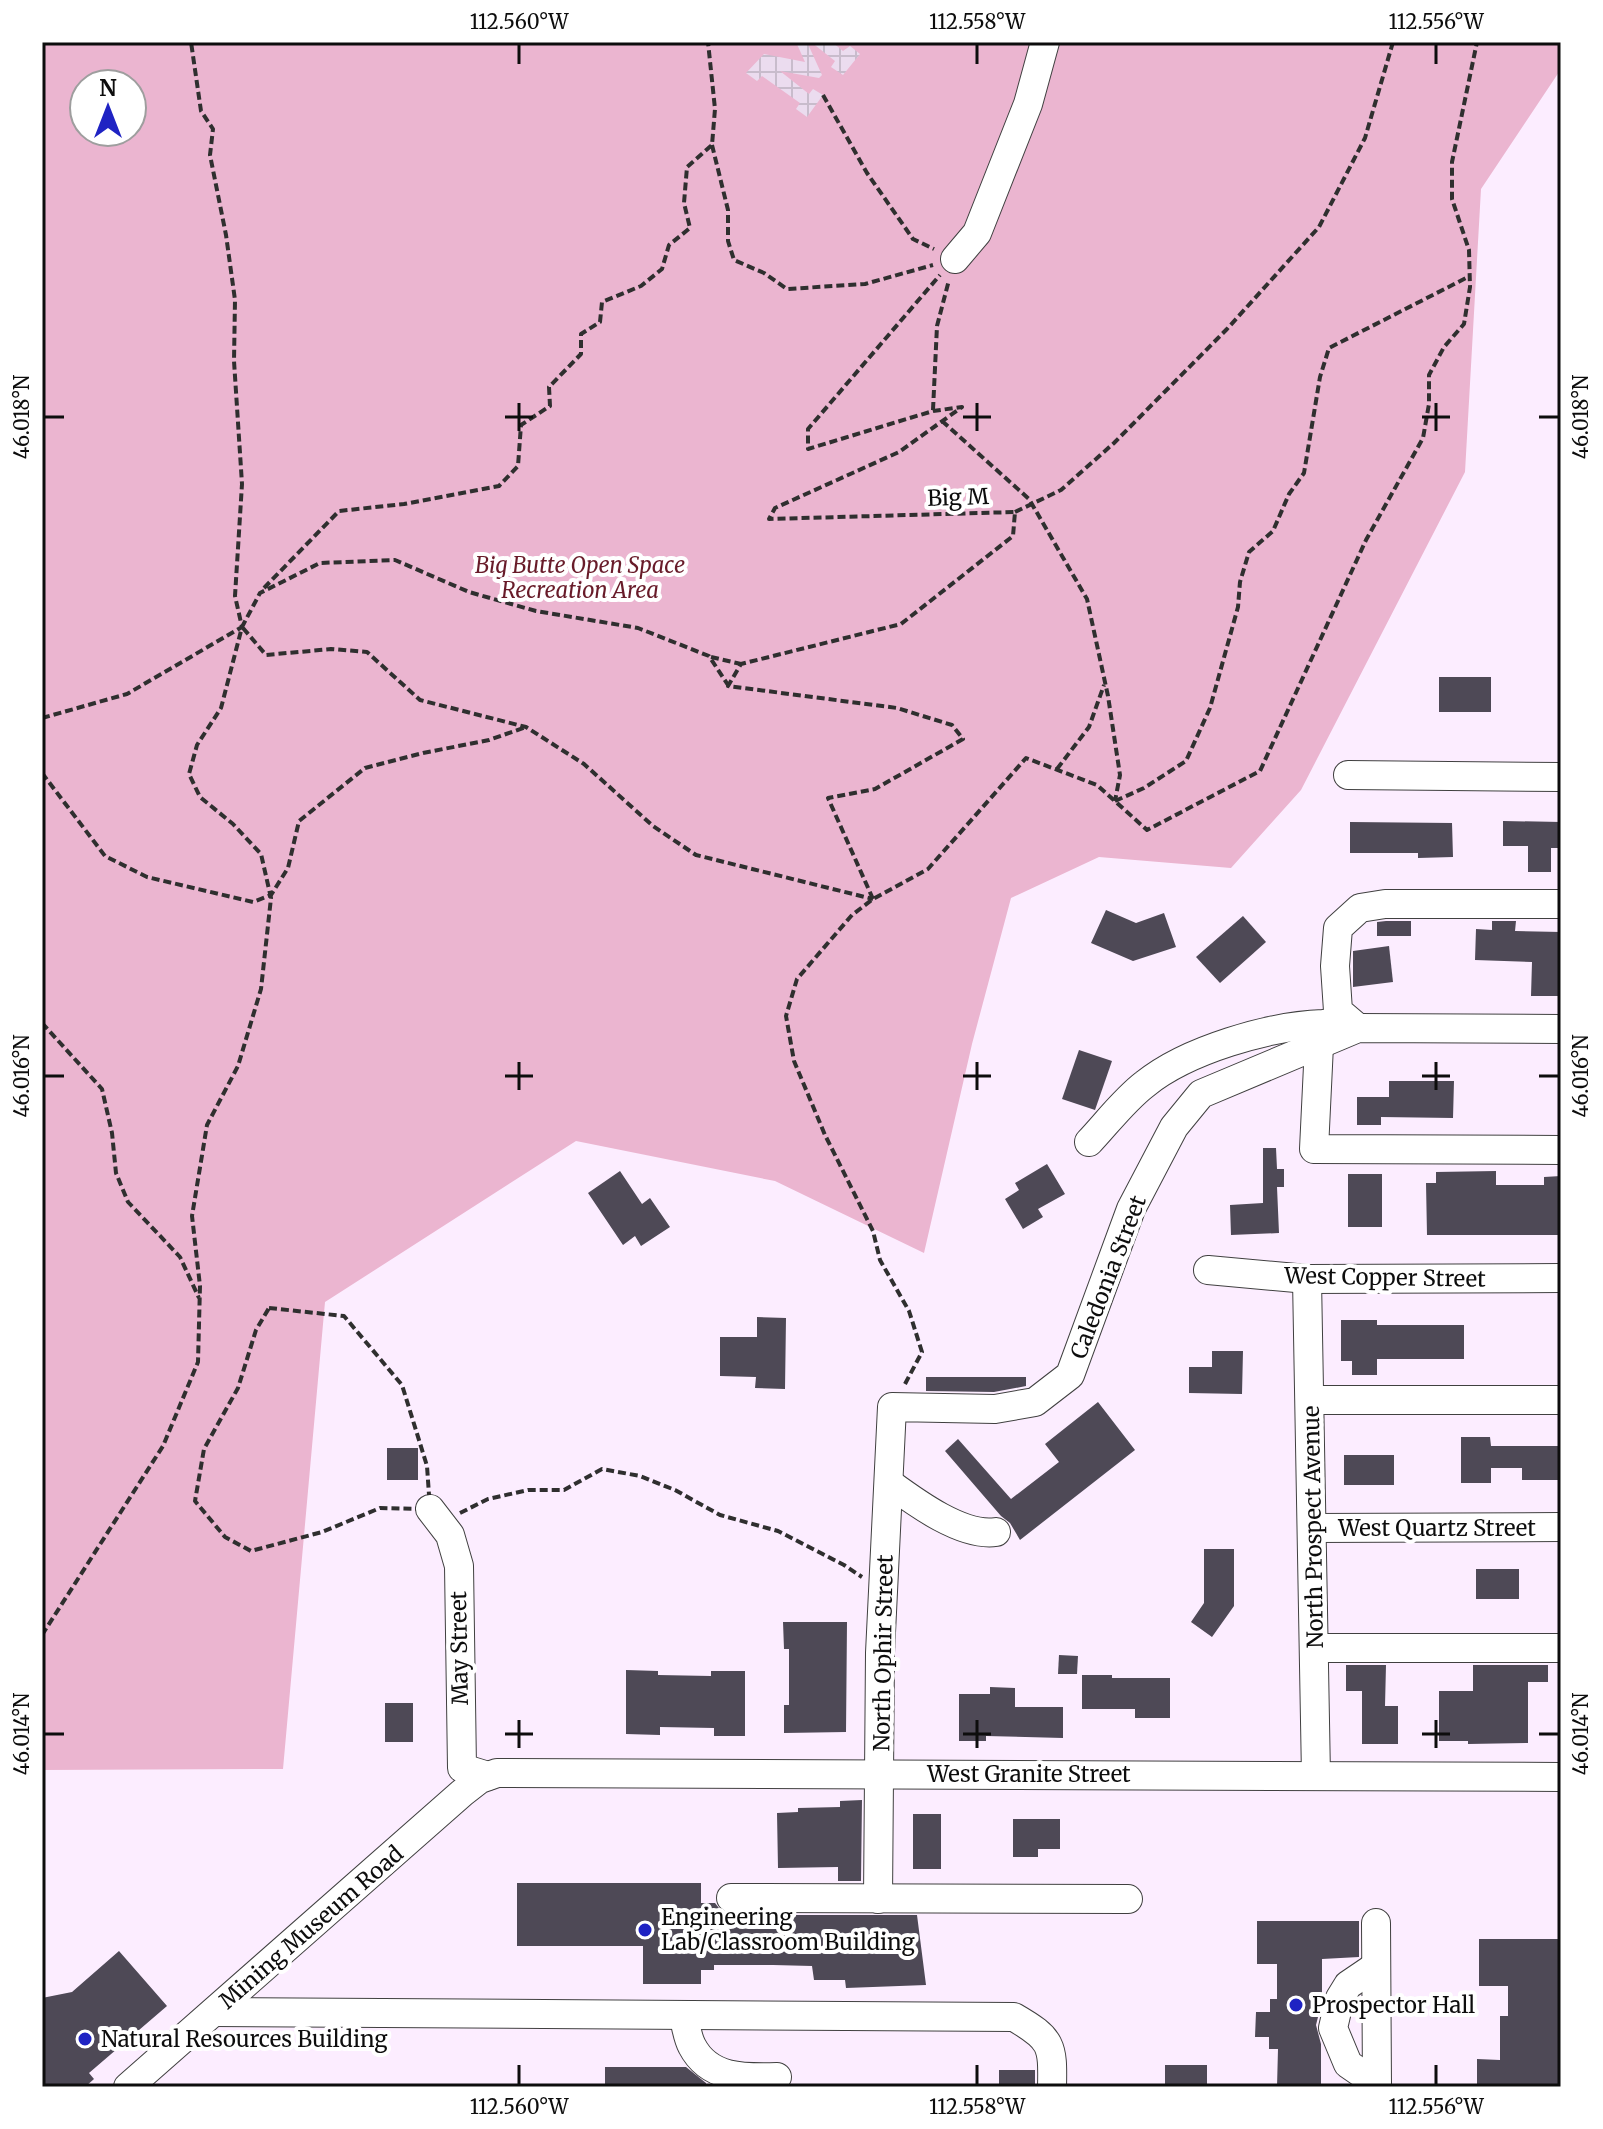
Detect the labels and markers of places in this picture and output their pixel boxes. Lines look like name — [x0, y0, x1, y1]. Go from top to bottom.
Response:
place label: Engineering Lab/Classroom Building — [661, 1903, 915, 1956]
marker: Engineering Lab/Classroom Building — [636, 1921, 654, 1939]
place label: Prospector Hall — [1312, 1991, 1475, 2019]
marker: Prospector Hall — [1287, 1996, 1305, 2014]
place label: Natural Resources Building — [101, 2025, 388, 2053]
marker: Natural Resources Building — [76, 2030, 94, 2048]

